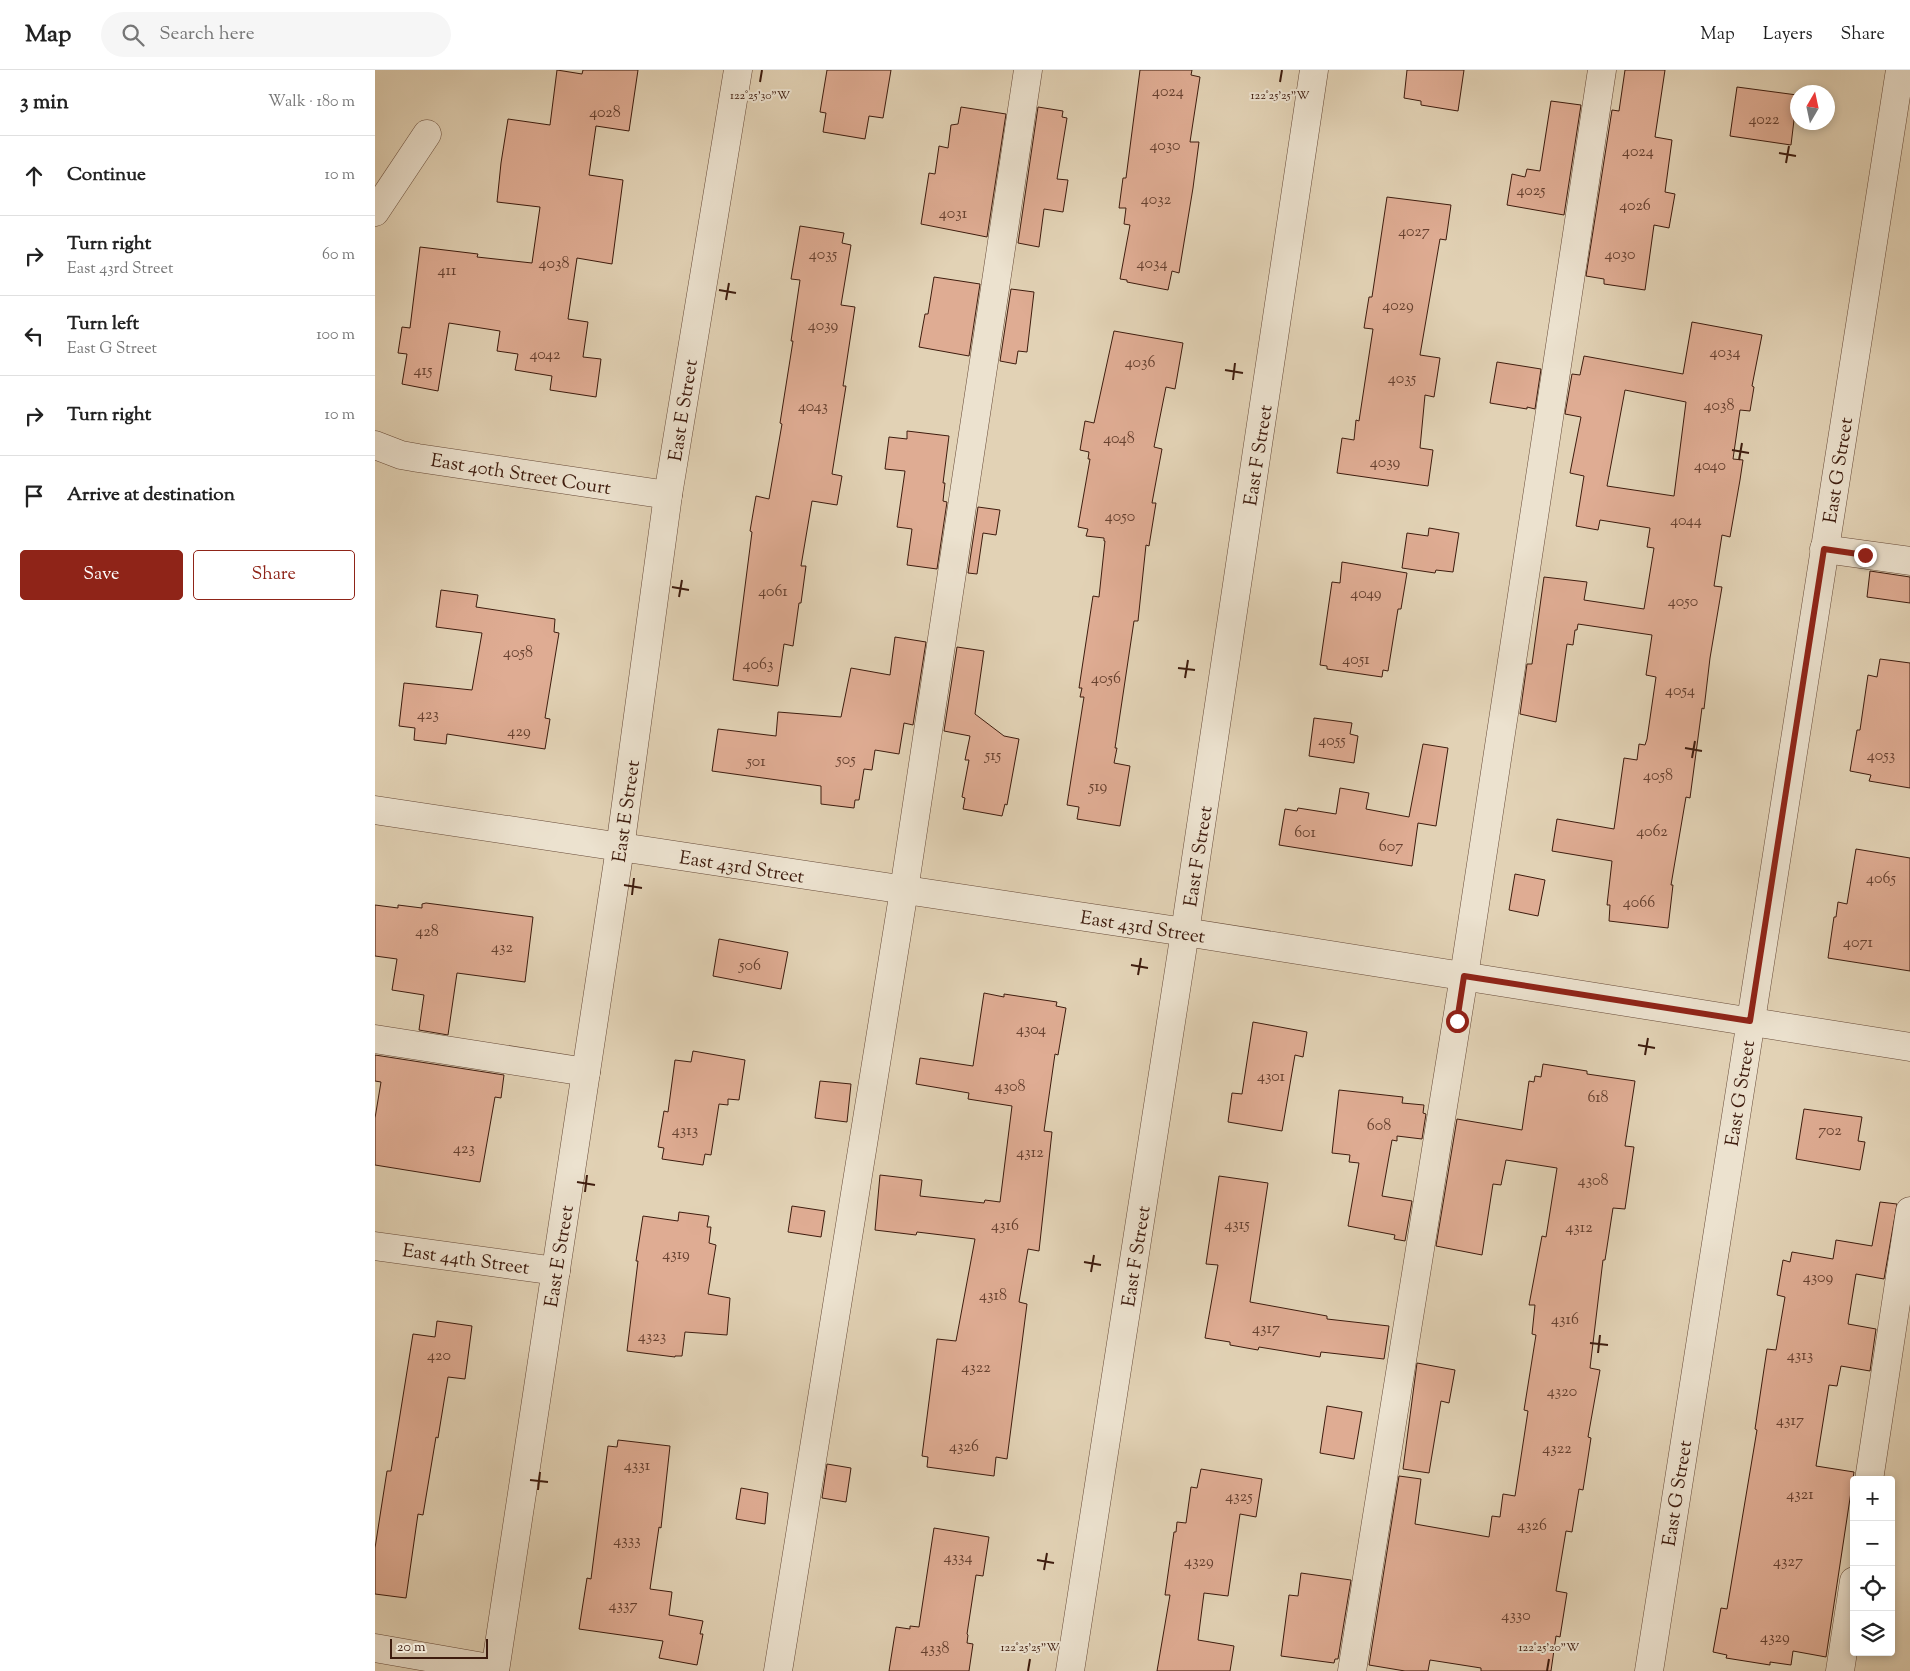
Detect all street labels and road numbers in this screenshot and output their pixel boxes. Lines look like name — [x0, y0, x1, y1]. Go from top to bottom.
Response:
street label: East E Street — [663, 357, 706, 463]
street label: East F Street — [1238, 402, 1281, 508]
street label: East G Street — [1818, 415, 1861, 525]
street label: East 40th Street Court — [429, 448, 613, 503]
street label: East E Street — [607, 758, 648, 864]
street label: East F Street — [1178, 803, 1221, 909]
street label: East 43rd Street — [677, 845, 807, 892]
street label: East 43rd Street — [1078, 905, 1208, 952]
street label: East G Street — [1720, 1038, 1763, 1148]
street label: East E Street — [539, 1203, 582, 1309]
street label: East F Street — [1116, 1203, 1159, 1309]
street label: East 44th Street — [400, 1238, 531, 1283]
street label: East G Street — [1657, 1438, 1700, 1548]

